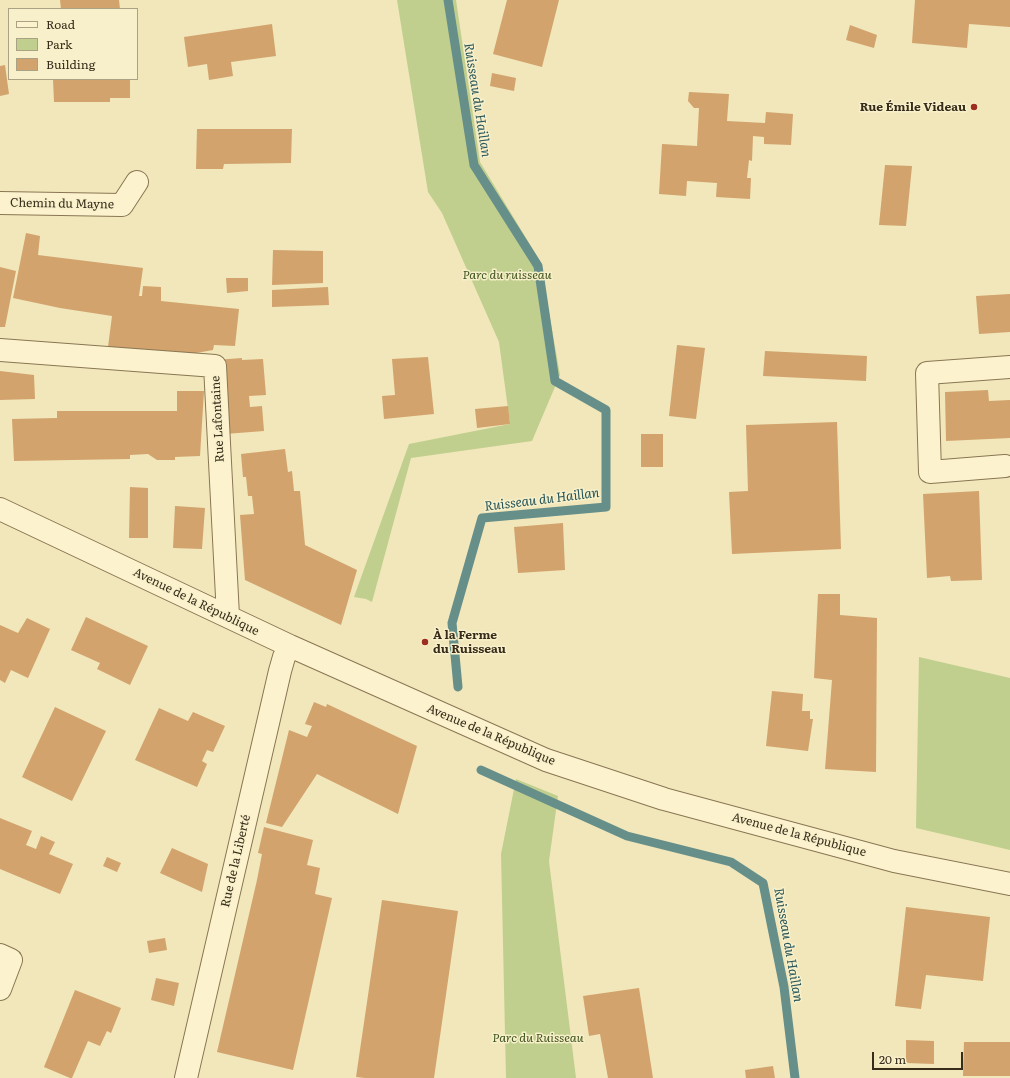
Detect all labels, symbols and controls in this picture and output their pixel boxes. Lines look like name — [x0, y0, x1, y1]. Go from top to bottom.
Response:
legend — [8, 8, 138, 80]
text: Road — [46, 15, 75, 33]
text: Park — [46, 35, 72, 53]
water label: Ruisseau du Haillan — [460, 42, 494, 158]
text: Building — [46, 55, 95, 73]
place label: Rue Émile Videau — [860, 100, 966, 114]
marker: Rue Émile Videau — [969, 102, 979, 112]
street label: Chemin du Mayne — [10, 196, 114, 212]
park label: Parc du ruisseau — [462, 268, 552, 282]
street label: Rue Lafontaine — [209, 375, 227, 463]
water label: Ruisseau du Haillan — [484, 485, 600, 515]
street label: Avenue de la République — [131, 565, 261, 639]
place label: À la Ferme du Ruisseau — [433, 628, 506, 656]
marker: À la Ferme du Ruisseau — [420, 637, 430, 647]
street label: Avenue de la République — [424, 701, 558, 769]
street label: Avenue de la République — [730, 810, 868, 860]
street label: Rue de la Liberté — [218, 813, 254, 909]
water label: Ruisseau du Haillan — [770, 887, 806, 1003]
park label: Parc du Ruisseau — [492, 1031, 584, 1045]
scale bar — [874, 1044, 965, 1070]
text: 20 m — [879, 1050, 906, 1068]

